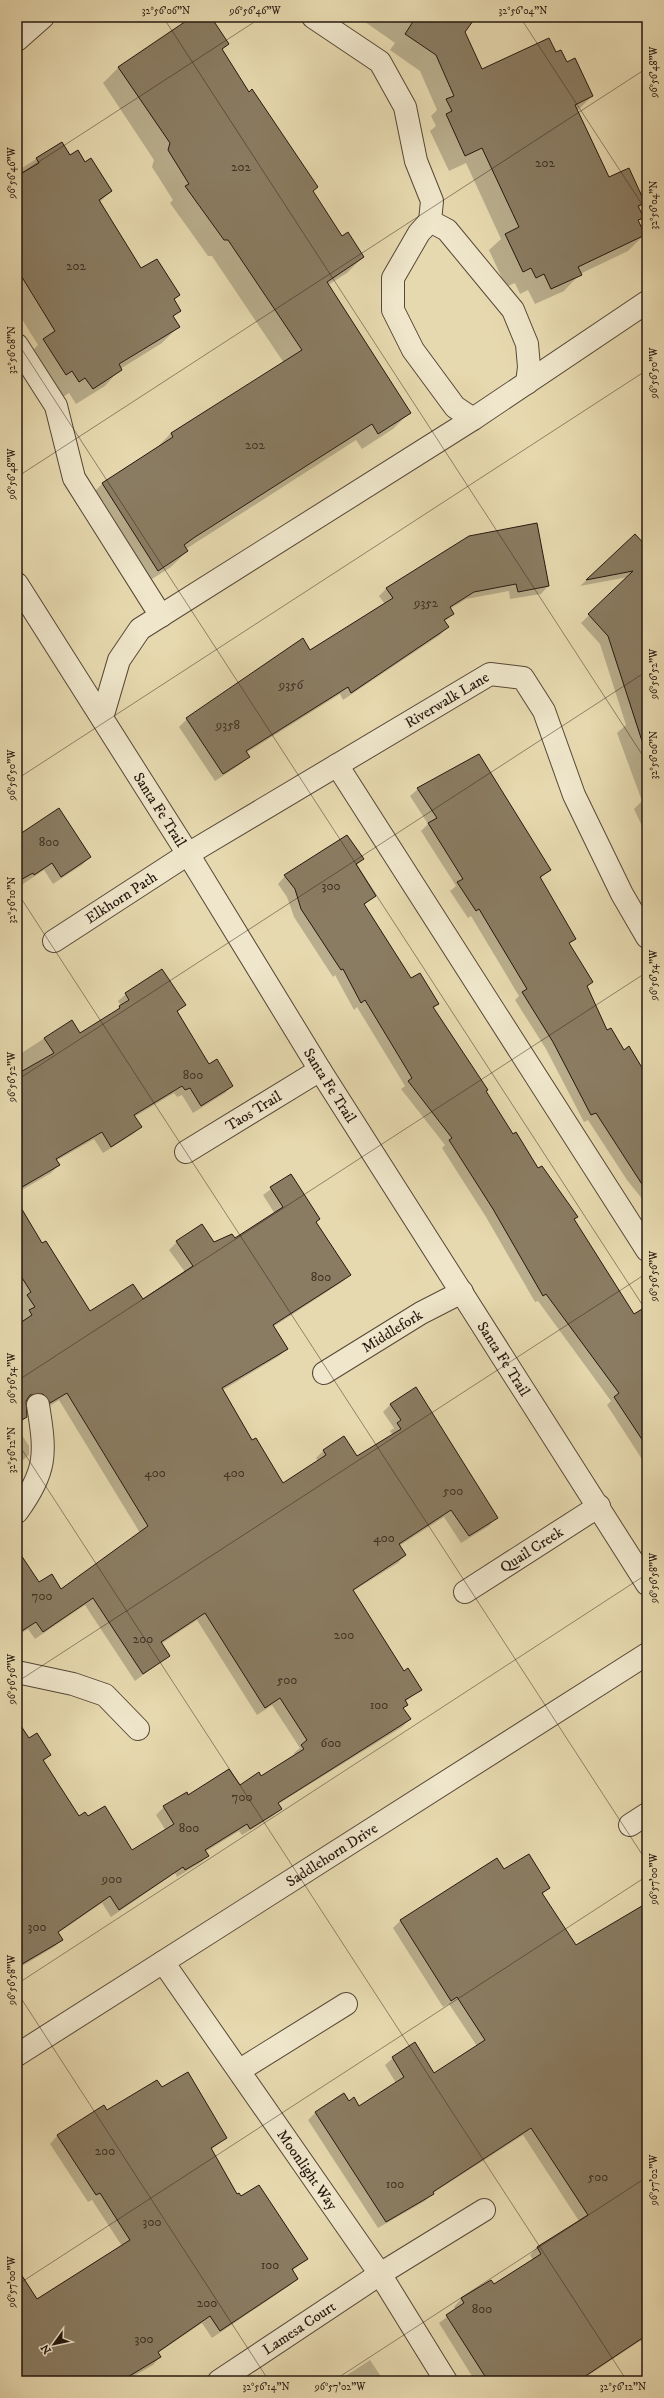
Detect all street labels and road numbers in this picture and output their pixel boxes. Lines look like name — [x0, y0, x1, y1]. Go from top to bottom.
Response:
street label: Riverwalk Lane — [401, 667, 492, 732]
street label: Santa Fe Trail — [129, 769, 191, 851]
street label: Elkhorn Path — [82, 867, 161, 928]
street label: Santa Fe Trail — [299, 1044, 361, 1127]
street label: Taos Trail — [222, 1086, 285, 1135]
street label: Middlefork — [358, 1305, 427, 1357]
street label: Santa Fe Trail — [473, 1318, 535, 1400]
street label: Quail Creek — [496, 1522, 567, 1577]
street label: Saddlehorn Drive — [282, 1818, 381, 1891]
street label: Moonlight Way — [273, 2126, 343, 2214]
street label: Lamesa Court — [259, 2297, 339, 2359]

